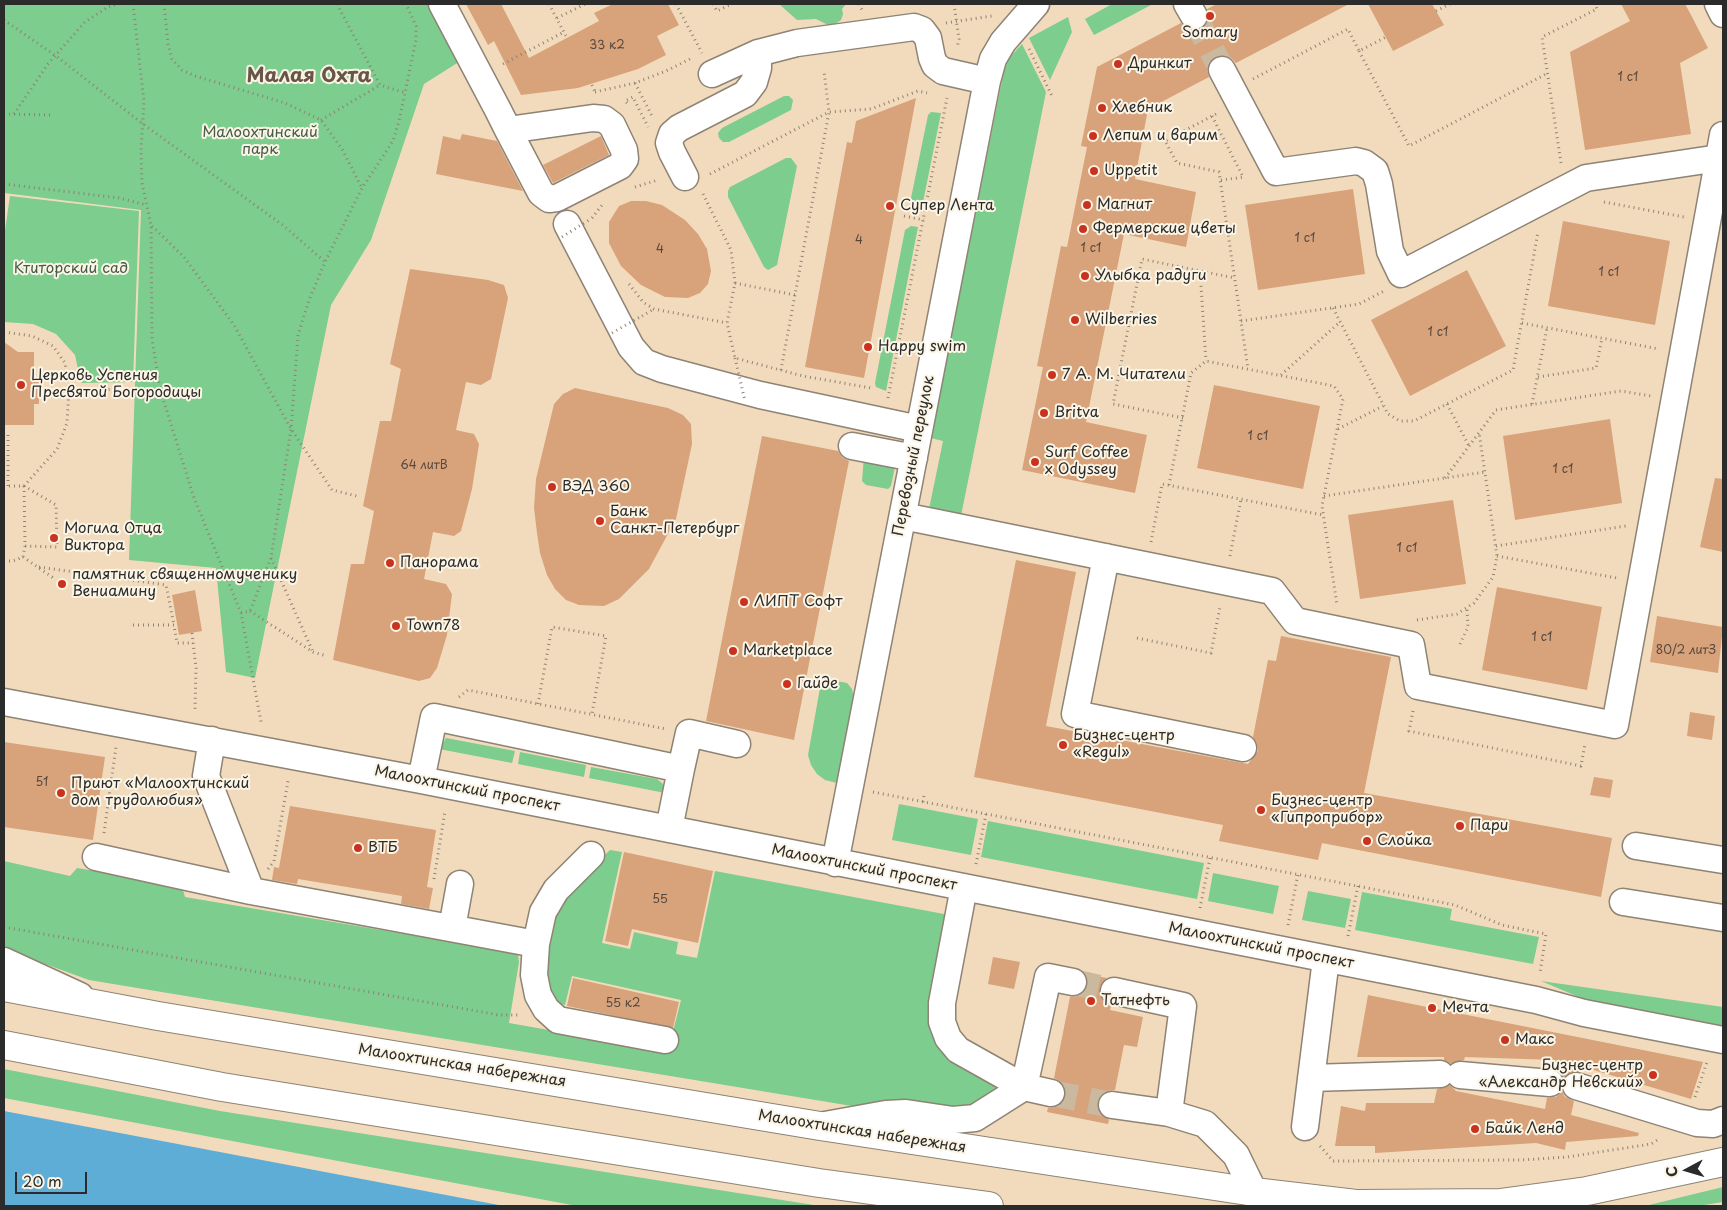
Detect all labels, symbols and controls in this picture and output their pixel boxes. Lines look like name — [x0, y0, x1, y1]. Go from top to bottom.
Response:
marker: Somary — [1204, 10, 1216, 22]
place label: Somary — [1182, 24, 1238, 42]
house number: 33 к2 — [589, 39, 625, 53]
place label: Дринкит — [1128, 55, 1191, 73]
marker: Дринкит — [1112, 58, 1124, 70]
district label: Малая Охта — [247, 64, 371, 88]
house number: 1 с1 — [1618, 71, 1638, 85]
place label: Хлебник — [1112, 99, 1172, 117]
marker: Хлебник — [1096, 102, 1108, 114]
park label: Малоохтинский парк — [202, 124, 318, 159]
place label: Лепим и варим — [1103, 127, 1218, 145]
marker: Лепим и варим — [1087, 130, 1099, 142]
place label: Uppetit — [1104, 162, 1158, 180]
marker: Uppetit — [1088, 165, 1100, 177]
place label: Магнит — [1097, 196, 1152, 214]
place label: Супер Лента — [900, 197, 994, 215]
marker: Магнит — [1081, 199, 1093, 211]
marker: Супер Лента — [884, 200, 896, 212]
place label: Фермерские цветы — [1093, 220, 1236, 238]
marker: Фермерские цветы — [1077, 223, 1089, 235]
house number: 1 с1 — [1295, 232, 1315, 246]
house number: 4 — [855, 234, 863, 248]
house number: 1 с1 — [1081, 242, 1101, 256]
house number: 4 — [656, 243, 664, 257]
park label: Ктиторский сад — [14, 260, 128, 278]
house number: 1 с1 — [1599, 266, 1619, 280]
place label: Улыбка радуги — [1095, 267, 1207, 285]
marker: Улыбка радуги — [1079, 270, 1091, 282]
place label: Wilberries — [1085, 311, 1157, 329]
marker: Wilberries — [1069, 314, 1081, 326]
house number: 1 с1 — [1428, 326, 1448, 340]
place label: Happy swim — [878, 338, 966, 356]
marker: Happy swim — [862, 341, 874, 353]
place label: 7 А. М. Читатели — [1062, 366, 1186, 384]
place label: Церковь Успения Пресвятой Богородицы — [31, 367, 201, 402]
marker: 7 А. М. Читатели — [1046, 369, 1058, 381]
street label: Перевозный переулок — [890, 374, 938, 538]
marker: Церковь Успения Пресвятой Богородицы — [15, 379, 27, 391]
place label: Britva — [1054, 404, 1099, 422]
marker: Britva — [1038, 407, 1050, 419]
house number: 1 с1 — [1248, 430, 1268, 444]
place label: Surf Coffee х Odyssey — [1045, 444, 1129, 479]
marker: Surf Coffee х Odyssey — [1029, 456, 1041, 468]
house number: 64 литВ — [400, 459, 448, 473]
house number: 1 с1 — [1553, 463, 1573, 477]
place label: ВЭД 360 — [562, 478, 630, 496]
marker: ВЭД 360 — [546, 481, 558, 493]
place label: Банк Санкт-Петербург — [610, 503, 739, 538]
marker: Банк Санкт-Петербург — [594, 515, 606, 527]
place label: Могила Отца Виктора — [64, 520, 162, 555]
marker: Могила Отца Виктора — [48, 532, 60, 544]
house number: 1 с1 — [1397, 542, 1417, 556]
place label: Панорама — [400, 554, 478, 572]
marker: Панорама — [384, 557, 396, 569]
place label: памятник священномученику Вениамину — [72, 566, 297, 601]
marker: памятник священномученику Вениамину — [56, 578, 68, 590]
place label: ЛИПТ Софт — [754, 593, 843, 611]
marker: ЛИПТ Софт — [738, 596, 750, 608]
place label: Town78 — [406, 617, 460, 635]
marker: Town78 — [390, 620, 402, 632]
house number: 1 с1 — [1532, 631, 1552, 645]
place label: Marketplace — [743, 642, 832, 660]
house number: 80/2 литЗ — [1656, 644, 1716, 658]
marker: Marketplace — [727, 645, 739, 657]
place label: Гайде — [797, 675, 838, 693]
marker: Гайде — [781, 678, 793, 690]
place label: Бизнес-центр «Regul» — [1073, 727, 1175, 762]
marker: Бизнес-центр «Regul» — [1057, 739, 1069, 751]
street label: Малоохтинский проспект — [373, 762, 561, 816]
place label: Приют «Малоохтинский дом трудолюбия» — [71, 775, 249, 810]
house number: 51 — [36, 776, 48, 790]
marker: Приют «Малоохтинский дом трудолюбия» — [55, 787, 67, 799]
place label: Бизнес-центр «Гипроприбор» — [1271, 792, 1383, 827]
marker: Бизнес-центр «Гипроприбор» — [1255, 804, 1267, 816]
place label: Пари — [1470, 817, 1509, 835]
marker: Пари — [1454, 820, 1466, 832]
place label: Слойка — [1377, 832, 1432, 850]
marker: Слойка — [1361, 835, 1373, 847]
place label: ВТБ — [368, 839, 397, 857]
street label: Малоохтинский проспект — [770, 841, 958, 895]
marker: ВТБ — [352, 842, 364, 854]
house number: 55 — [652, 893, 668, 907]
street label: Малоохтинский проспект — [1167, 919, 1355, 973]
place label: Татнефть — [1101, 992, 1170, 1010]
marker: Татнефть — [1085, 995, 1097, 1007]
house number: 55 к2 — [606, 997, 640, 1011]
place label: Мечта — [1442, 999, 1489, 1017]
marker: Мечта — [1426, 1002, 1438, 1014]
place label: Макс — [1515, 1031, 1554, 1049]
marker: Макс — [1499, 1034, 1511, 1046]
street label: Малоохтинская набережная — [357, 1041, 567, 1091]
place label: Бизнес-центр «Александр Невский» — [1479, 1057, 1643, 1092]
marker: Бизнес-центр «Александр Невский» — [1647, 1069, 1659, 1081]
street label: Малоохтинская набережная — [757, 1107, 967, 1157]
place label: Байк Ленд — [1485, 1120, 1564, 1138]
marker: Байк Ленд — [1469, 1123, 1481, 1135]
north arrow — [1662, 1145, 1712, 1195]
scale bar — [18, 1162, 90, 1194]
text: С — [1661, 1165, 1683, 1178]
text: 20 m — [23, 1169, 62, 1192]

